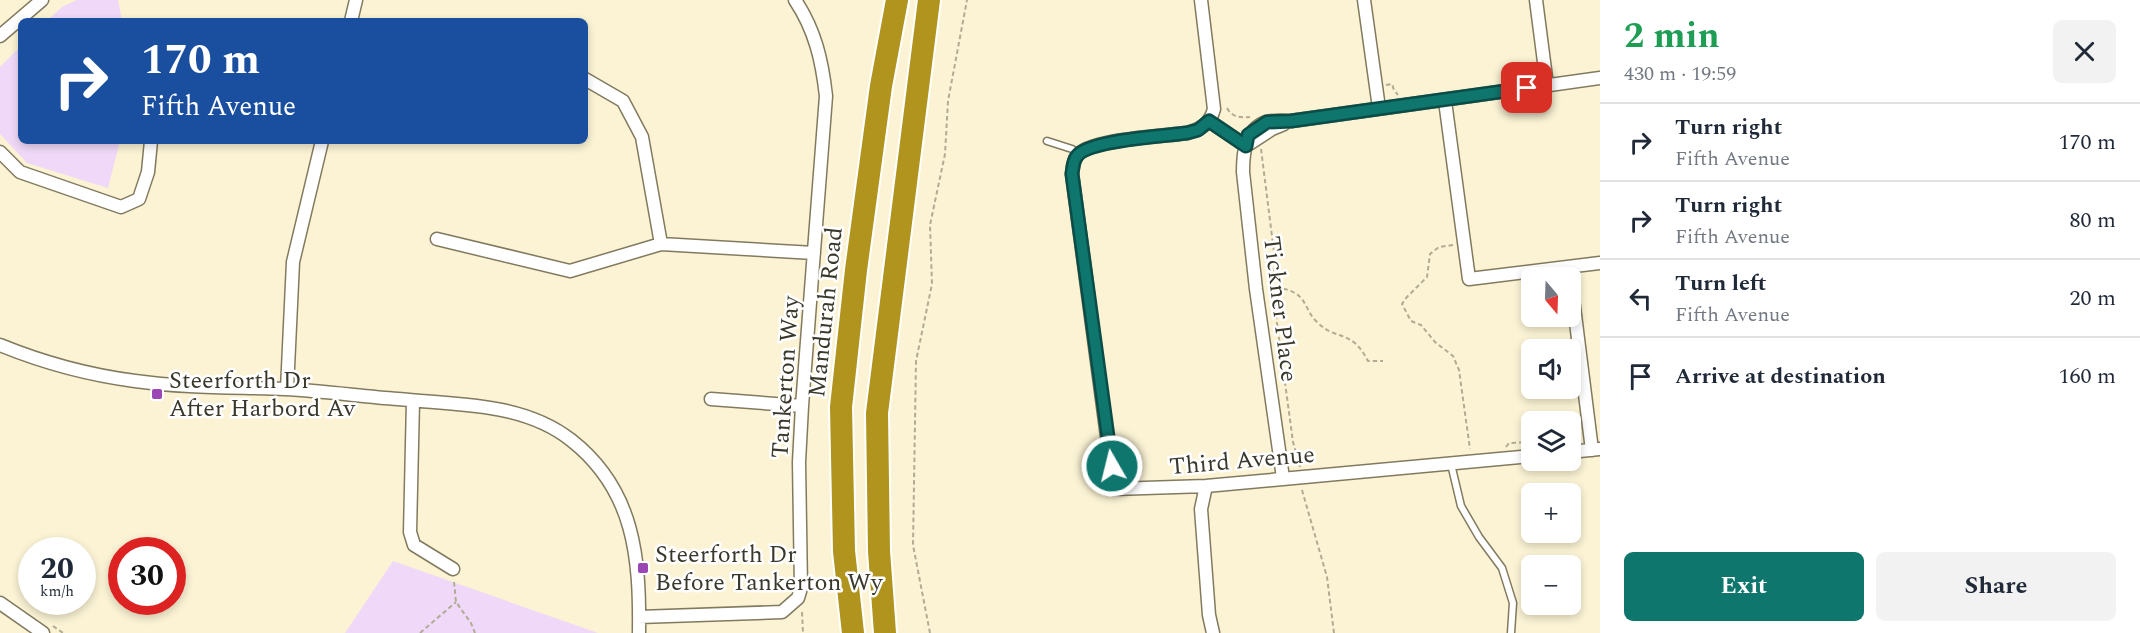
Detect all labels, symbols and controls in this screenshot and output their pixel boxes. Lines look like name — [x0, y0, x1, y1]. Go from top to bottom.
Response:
text: 2 min — [1624, 9, 1720, 64]
button: close — [2053, 20, 2116, 83]
text: 170 m — [141, 29, 260, 92]
icon: right — [42, 42, 120, 120]
text: 430 m · 19:59 — [1624, 59, 1736, 89]
pin — [1501, 62, 1552, 113]
icon: arrive — [1510, 71, 1543, 104]
text: Fifth Avenue — [141, 86, 296, 128]
text: Turn right — [1675, 111, 1782, 144]
icon: right — [1624, 126, 1657, 159]
text: 170 m — [2059, 126, 2116, 159]
text: Fifth Avenue — [1675, 144, 1790, 174]
text: Turn right — [1675, 189, 1782, 222]
icon: right — [1624, 204, 1657, 237]
text: 80 m — [2070, 204, 2116, 237]
text: Fifth Avenue — [1675, 222, 1790, 252]
street label: Mandurah Road — [799, 225, 853, 399]
street label: Tickner Place — [1253, 234, 1307, 384]
north arrow — [1521, 267, 1581, 327]
map controls — [1521, 267, 1581, 615]
text: Turn left — [1675, 267, 1767, 300]
icon: left — [1624, 282, 1657, 315]
text: 20 m — [2070, 282, 2116, 315]
street label: Tankerton Way — [762, 293, 810, 459]
text: Fifth Avenue — [1675, 300, 1790, 330]
button: sound — [1521, 339, 1581, 399]
icon: arrive — [1624, 360, 1657, 393]
text: Arrive at destination — [1675, 360, 1886, 393]
text: 160 m — [2059, 360, 2116, 393]
place label: Steerforth Dr After Harbord Av — [169, 363, 357, 427]
marker: Steerforth Dr After Harbord Av — [150, 387, 164, 401]
button: layers — [1521, 411, 1581, 471]
position arrow — [1080, 434, 1144, 498]
street label: Third Avenue — [1168, 437, 1316, 485]
button: + — [1521, 483, 1581, 543]
speed limit sign: 30 — [108, 537, 186, 615]
place label: Steerforth Dr Before Tankerton Wy — [655, 537, 884, 601]
text: 20 — [40, 546, 74, 592]
button: Exit — [1624, 552, 1864, 621]
button: Share — [1876, 552, 2116, 621]
button: − — [1521, 555, 1581, 615]
marker: Steerforth Dr Before Tankerton Wy — [636, 561, 650, 575]
text: km/h — [40, 580, 74, 603]

